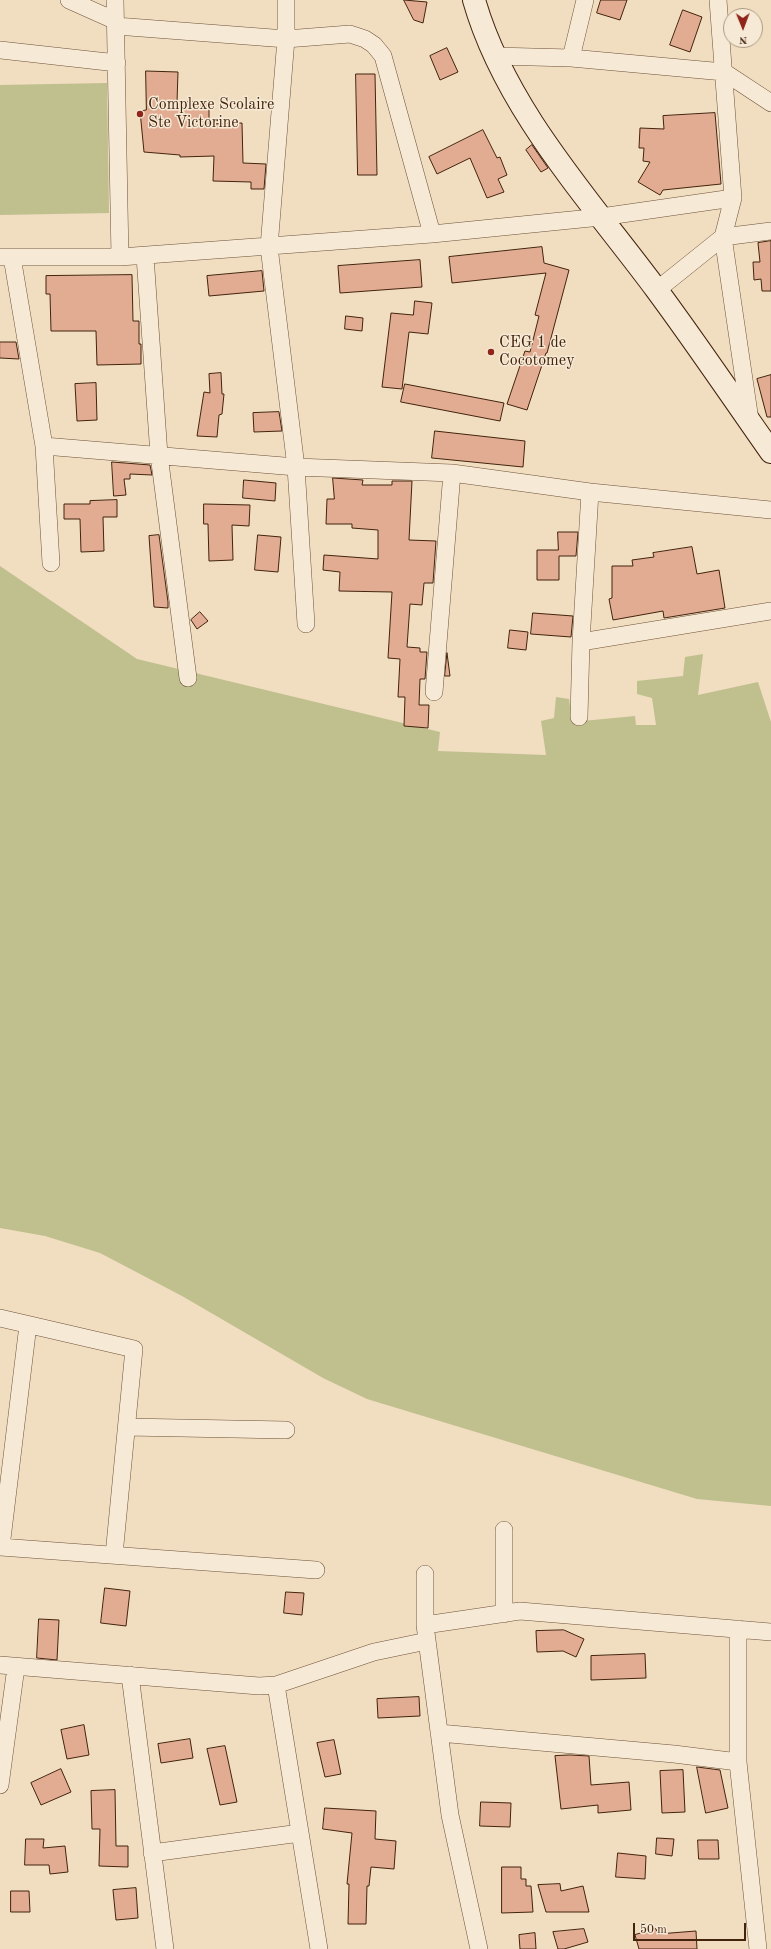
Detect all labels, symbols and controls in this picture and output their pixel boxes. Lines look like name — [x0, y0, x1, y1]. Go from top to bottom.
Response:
north arrow — [723, 8, 763, 48]
text: N — [739, 34, 747, 45]
place label: Complexe Scolaire Ste Victorine — [148, 95, 274, 133]
marker: Complexe Scolaire Ste Victorine — [135, 109, 145, 119]
place label: CEG 1 de Cocotomey — [499, 333, 575, 371]
marker: CEG 1 de Cocotomey — [486, 347, 496, 357]
scale bar — [635, 1915, 748, 1941]
text: 50 m — [640, 1924, 667, 1936]

